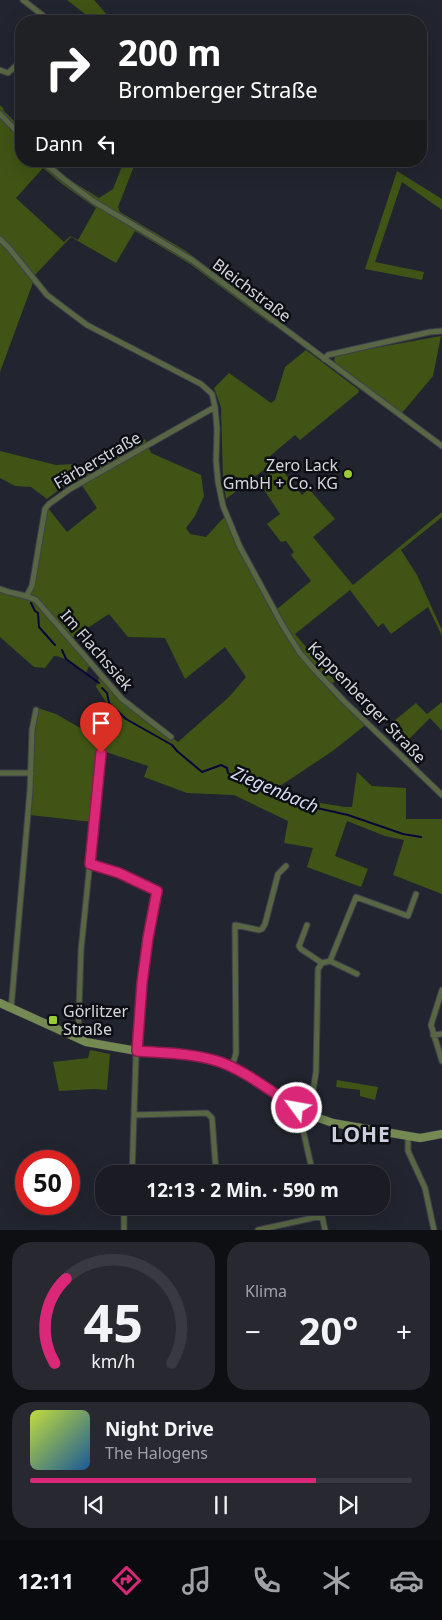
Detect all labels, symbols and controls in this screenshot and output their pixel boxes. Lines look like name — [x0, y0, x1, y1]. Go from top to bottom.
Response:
text: 200 m — [118, 29, 221, 76]
icon: right — [35, 35, 100, 100]
text: Bromberger Straße — [118, 74, 318, 104]
icon: left — [93, 130, 121, 158]
text: Dann — [35, 131, 83, 157]
street label: Bleichstraße — [208, 253, 296, 327]
street label: Färberstraße — [49, 426, 145, 494]
place label: Zero Lack GmbH + Co. KG — [223, 454, 338, 494]
marker: Zero Lack GmbH + Co. KG — [342, 468, 354, 480]
street label: Im Flachssiek — [56, 605, 139, 696]
street label: Kappenberger Straße — [303, 636, 431, 768]
pin — [80, 702, 122, 753]
icon: arrive — [87, 709, 115, 737]
water label: Ziegenbach — [227, 760, 323, 818]
place label: Görlitzer Straße — [63, 1000, 129, 1040]
marker: Görlitzer Straße — [47, 1014, 59, 1026]
position arrow — [270, 1081, 322, 1133]
district label: LOHE — [331, 1120, 391, 1148]
speed limit sign: 50 — [15, 1150, 80, 1215]
text: 12:13 · 2 Min. · 590 m — [146, 1177, 339, 1203]
text: Klima — [245, 1280, 287, 1302]
text: 45 — [84, 1286, 143, 1357]
text: 20° — [299, 1304, 358, 1356]
text: − — [245, 1312, 261, 1350]
text: + — [396, 1312, 412, 1350]
text: km/h — [92, 1349, 135, 1373]
text: Night Drive — [105, 1416, 214, 1442]
text: The Halogens — [105, 1442, 208, 1464]
icon: previous — [80, 1491, 108, 1519]
icon: pause — [207, 1491, 235, 1519]
icon: next — [334, 1491, 362, 1519]
icon: directions — [109, 1563, 144, 1598]
icon: music — [179, 1563, 214, 1598]
icon: phone — [249, 1563, 284, 1598]
icon: climate — [319, 1563, 354, 1598]
icon: car — [389, 1563, 424, 1598]
text: 12:11 — [18, 1565, 74, 1595]

